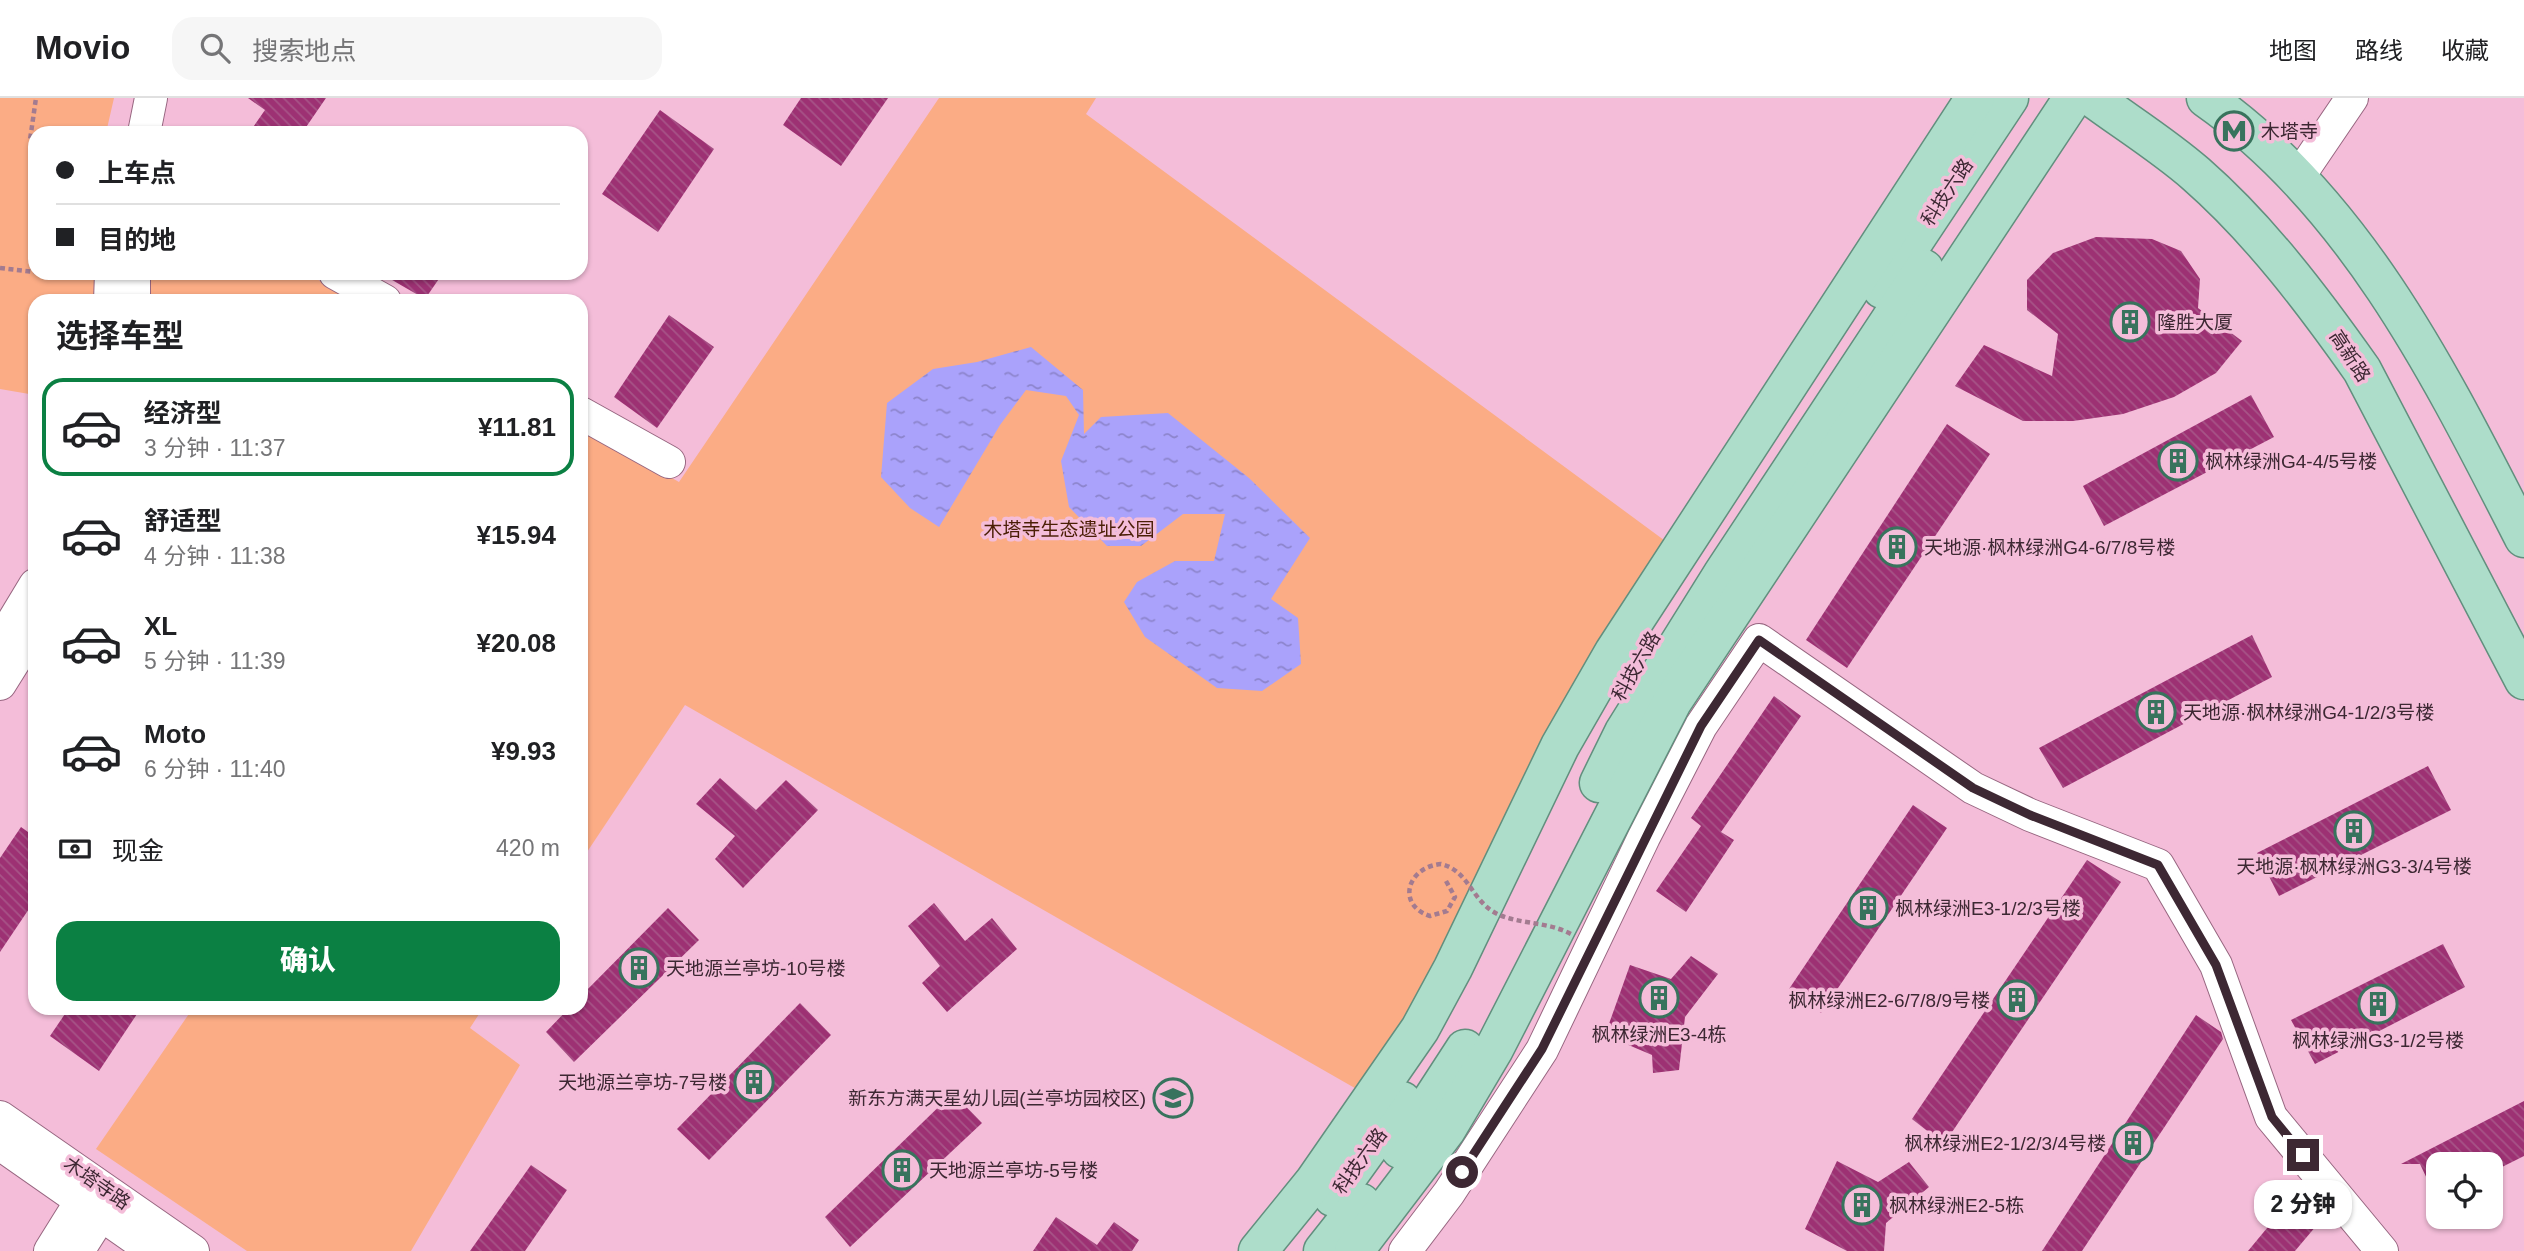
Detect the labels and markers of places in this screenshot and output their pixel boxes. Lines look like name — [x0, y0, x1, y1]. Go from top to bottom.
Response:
metro station icon: 木塔寺 — [2213, 110, 2255, 152]
place label: 木塔寺 — [2261, 121, 2318, 142]
building icon: 隆胜大厦 — [2109, 301, 2151, 343]
place label: 隆胜大厦 — [2157, 312, 2233, 333]
building icon: 枫林绿洲G4-4/5号楼 — [2157, 440, 2199, 482]
place label: 枫林绿洲G4-4/5号楼 — [2205, 451, 2377, 472]
building icon: 天地源·枫林绿洲G4-6/7/8号楼 — [1876, 526, 1918, 568]
place label: 天地源·枫林绿洲G4-6/7/8号楼 — [1924, 537, 2175, 558]
building icon: 天地源·枫林绿洲G4-1/2/3号楼 — [2135, 691, 2177, 733]
place label: 天地源·枫林绿洲G4-1/2/3号楼 — [2183, 702, 2434, 723]
building icon: 天地源·枫林绿洲G3-3/4号楼 — [2333, 810, 2375, 852]
place label: 天地源·枫林绿洲G3-3/4号楼 — [2236, 856, 2472, 877]
building icon: 枫林绿洲E3-1/2/3号楼 — [1847, 887, 1889, 929]
place label: 枫林绿洲E3-1/2/3号楼 — [1895, 898, 2081, 919]
building icon: 天地源兰亭坊-10号楼 — [618, 947, 660, 989]
place label: 天地源兰亭坊-10号楼 — [666, 958, 845, 979]
building icon: 枫林绿洲E3-4栋 — [1638, 977, 1680, 1019]
building icon: 枫林绿洲E2-6/7/8/9号楼 — [1996, 979, 2038, 1021]
building icon: 枫林绿洲G3-1/2号楼 — [2357, 983, 2399, 1025]
place label: 枫林绿洲E2-6/7/8/9号楼 — [1788, 990, 1990, 1011]
place label: 枫林绿洲E3-4栋 — [1591, 1024, 1727, 1045]
place label: 枫林绿洲G3-1/2号楼 — [2292, 1030, 2464, 1051]
building icon: 天地源兰亭坊-7号楼 — [733, 1061, 775, 1103]
place label: 天地源兰亭坊-7号楼 — [558, 1072, 727, 1093]
school or university icon: 新东方满天星幼儿园(兰亭坊园校区) — [1152, 1077, 1194, 1119]
place label: 新东方满天星幼儿园(兰亭坊园校区) — [848, 1088, 1146, 1109]
building icon: 枫林绿洲E2-1/2/3/4号楼 — [2112, 1122, 2154, 1164]
place label: 枫林绿洲E2-1/2/3/4号楼 — [1904, 1133, 2106, 1154]
building icon: 天地源兰亭坊-5号楼 — [881, 1149, 923, 1191]
place label: 天地源兰亭坊-5号楼 — [929, 1160, 1098, 1181]
building icon: 枫林绿洲E2-5栋 — [1841, 1184, 1883, 1226]
place label: 枫林绿洲E2-5栋 — [1889, 1195, 2024, 1216]

